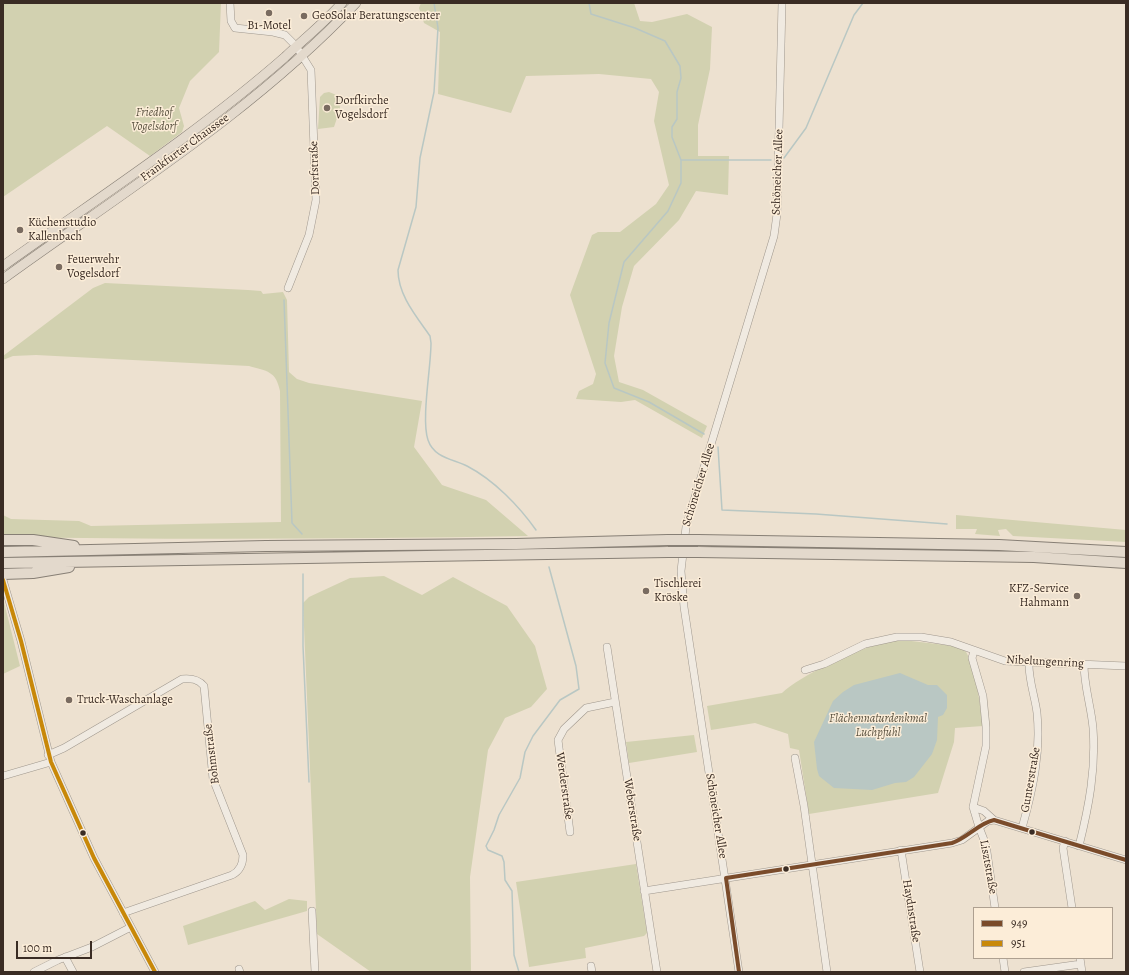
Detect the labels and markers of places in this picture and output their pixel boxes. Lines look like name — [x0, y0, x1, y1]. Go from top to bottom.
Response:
marker: B1-Motel — [264, 8, 274, 18]
place label: GeoSolar Beratungscenter — [312, 9, 440, 23]
marker: GeoSolar Beratungscenter — [299, 11, 309, 21]
place label: B1-Motel — [247, 19, 291, 33]
place label: Dorfkirche Vogelsdorf — [335, 94, 389, 122]
marker: Dorfkirche Vogelsdorf — [322, 103, 332, 113]
place label: Küchenstudio Kallenbach — [28, 216, 96, 244]
marker: Küchenstudio Kallenbach — [15, 225, 25, 235]
place label: Feuerwehr Vogelsdorf — [67, 253, 120, 281]
marker: Feuerwehr Vogelsdorf — [54, 262, 64, 272]
place label: Tischlerei Kröske — [654, 577, 701, 605]
place label: KFZ-Service Hahmann — [1009, 582, 1069, 610]
marker: Tischlerei Kröske — [641, 586, 651, 596]
marker: KFZ-Service Hahmann — [1072, 591, 1082, 601]
place label: Truck-Waschanlage — [77, 693, 173, 707]
marker: Truck-Waschanlage — [64, 695, 74, 705]
unlabelled marker — [1027, 827, 1037, 837]
unlabelled marker — [78, 828, 88, 838]
unlabelled marker — [781, 864, 791, 874]

